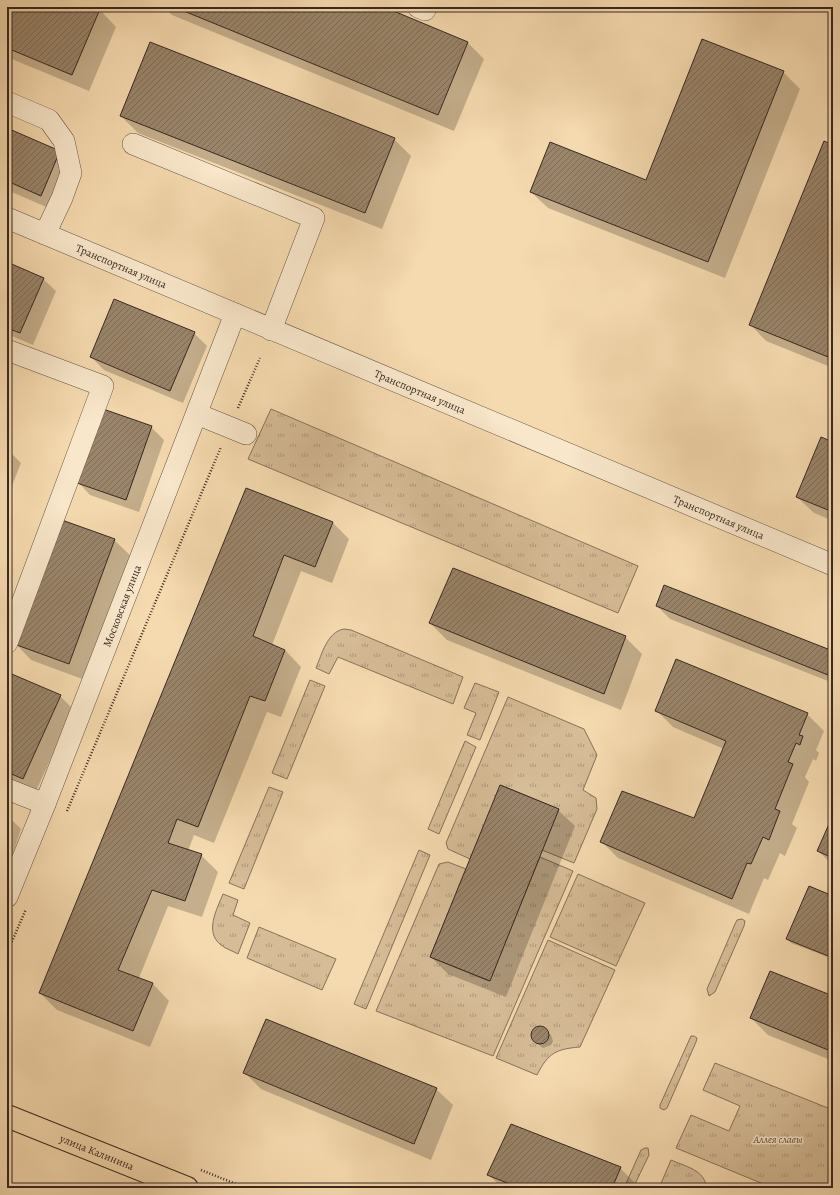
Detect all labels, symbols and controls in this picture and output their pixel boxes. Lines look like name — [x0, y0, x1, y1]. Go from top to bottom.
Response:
street label: Транспортная улица — [74, 240, 170, 292]
street label: Транспортная улица — [372, 366, 469, 418]
street label: Транспортная улица — [671, 491, 767, 543]
street label: Московская улица — [99, 562, 145, 649]
street label: улица Калинина — [57, 1130, 137, 1174]
park label: Аллея славы — [752, 1132, 803, 1147]

